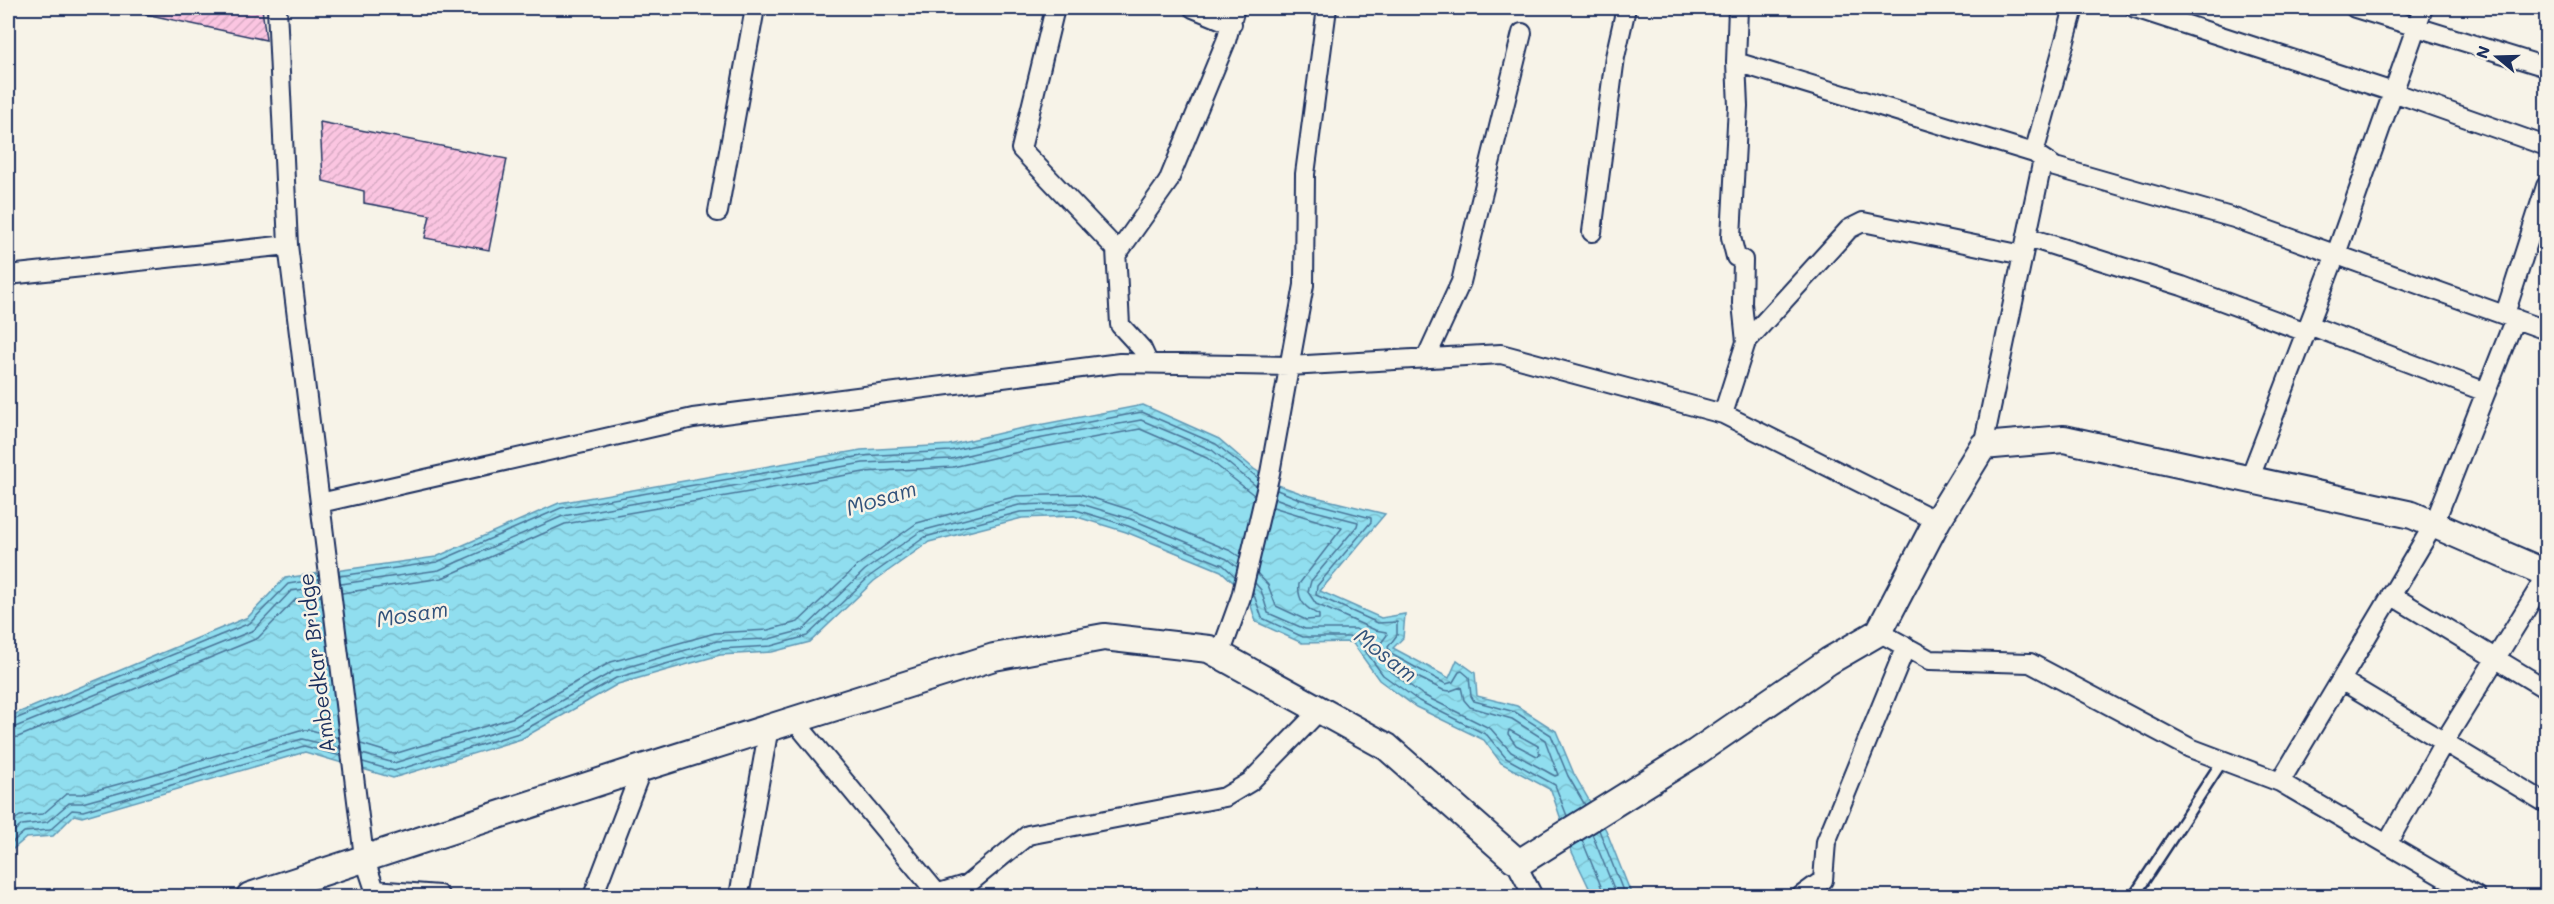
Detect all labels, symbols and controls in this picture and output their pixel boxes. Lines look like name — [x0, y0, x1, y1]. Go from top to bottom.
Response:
north arrow — [2467, 27, 2527, 87]
text: N — [2470, 43, 2494, 61]
water label: Mosam — [842, 473, 920, 522]
street label: Ambedkar Bridge — [291, 572, 340, 755]
water label: Mosam — [374, 594, 450, 633]
water label: Mosam — [1349, 621, 1424, 688]

